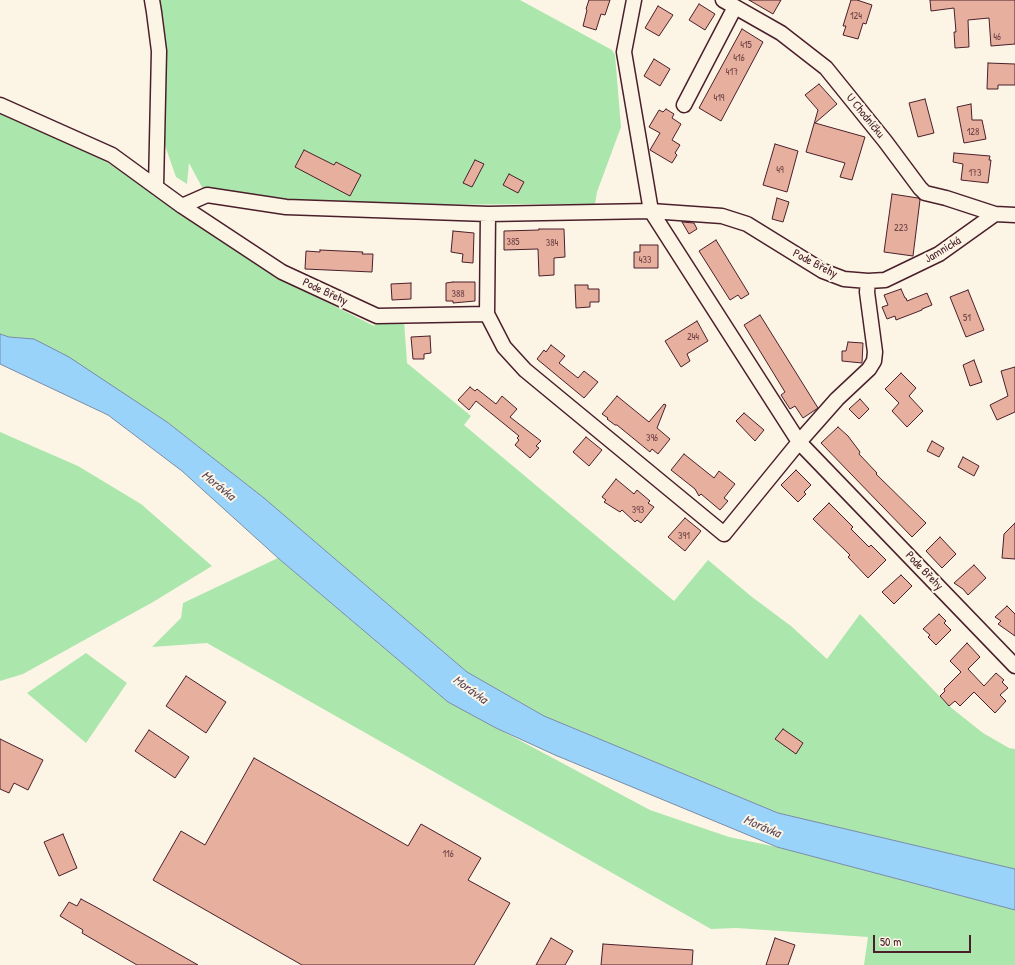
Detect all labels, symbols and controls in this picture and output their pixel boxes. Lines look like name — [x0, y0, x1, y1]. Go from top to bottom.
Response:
house number: 124 — [850, 10, 862, 22]
house number: 46 — [993, 31, 1001, 43]
house number: 415 — [740, 39, 752, 51]
house number: 416 — [733, 52, 745, 64]
house number: 417 — [726, 66, 738, 78]
street label: U Chodníčku — [843, 91, 887, 141]
house number: 419 — [713, 92, 725, 104]
house number: 128 — [967, 126, 979, 138]
house number: 49 — [776, 164, 784, 176]
house number: 173 — [968, 167, 982, 179]
house number: 223 — [894, 222, 908, 234]
street label: Jamnická — [922, 234, 964, 266]
house number: 385 — [506, 236, 520, 248]
house number: 384 — [546, 237, 558, 249]
street label: Pode Břehy — [790, 246, 840, 282]
house number: 433 — [639, 254, 651, 266]
street label: Pode Břehy — [300, 275, 350, 309]
house number: 388 — [451, 288, 465, 300]
house number: 51 — [963, 312, 971, 324]
house number: 244 — [687, 331, 699, 343]
house number: 396 — [646, 432, 658, 444]
water label: Morávka — [198, 468, 238, 504]
house number: 393 — [632, 504, 644, 516]
house number: 391 — [678, 530, 690, 542]
street label: Pode Břehy — [902, 549, 946, 593]
water label: Morávka — [450, 672, 490, 708]
water label: Morávka — [741, 812, 783, 842]
house number: 116 — [442, 848, 454, 860]
scale bar — [875, 927, 973, 953]
text: 50 m — [880, 933, 901, 950]

